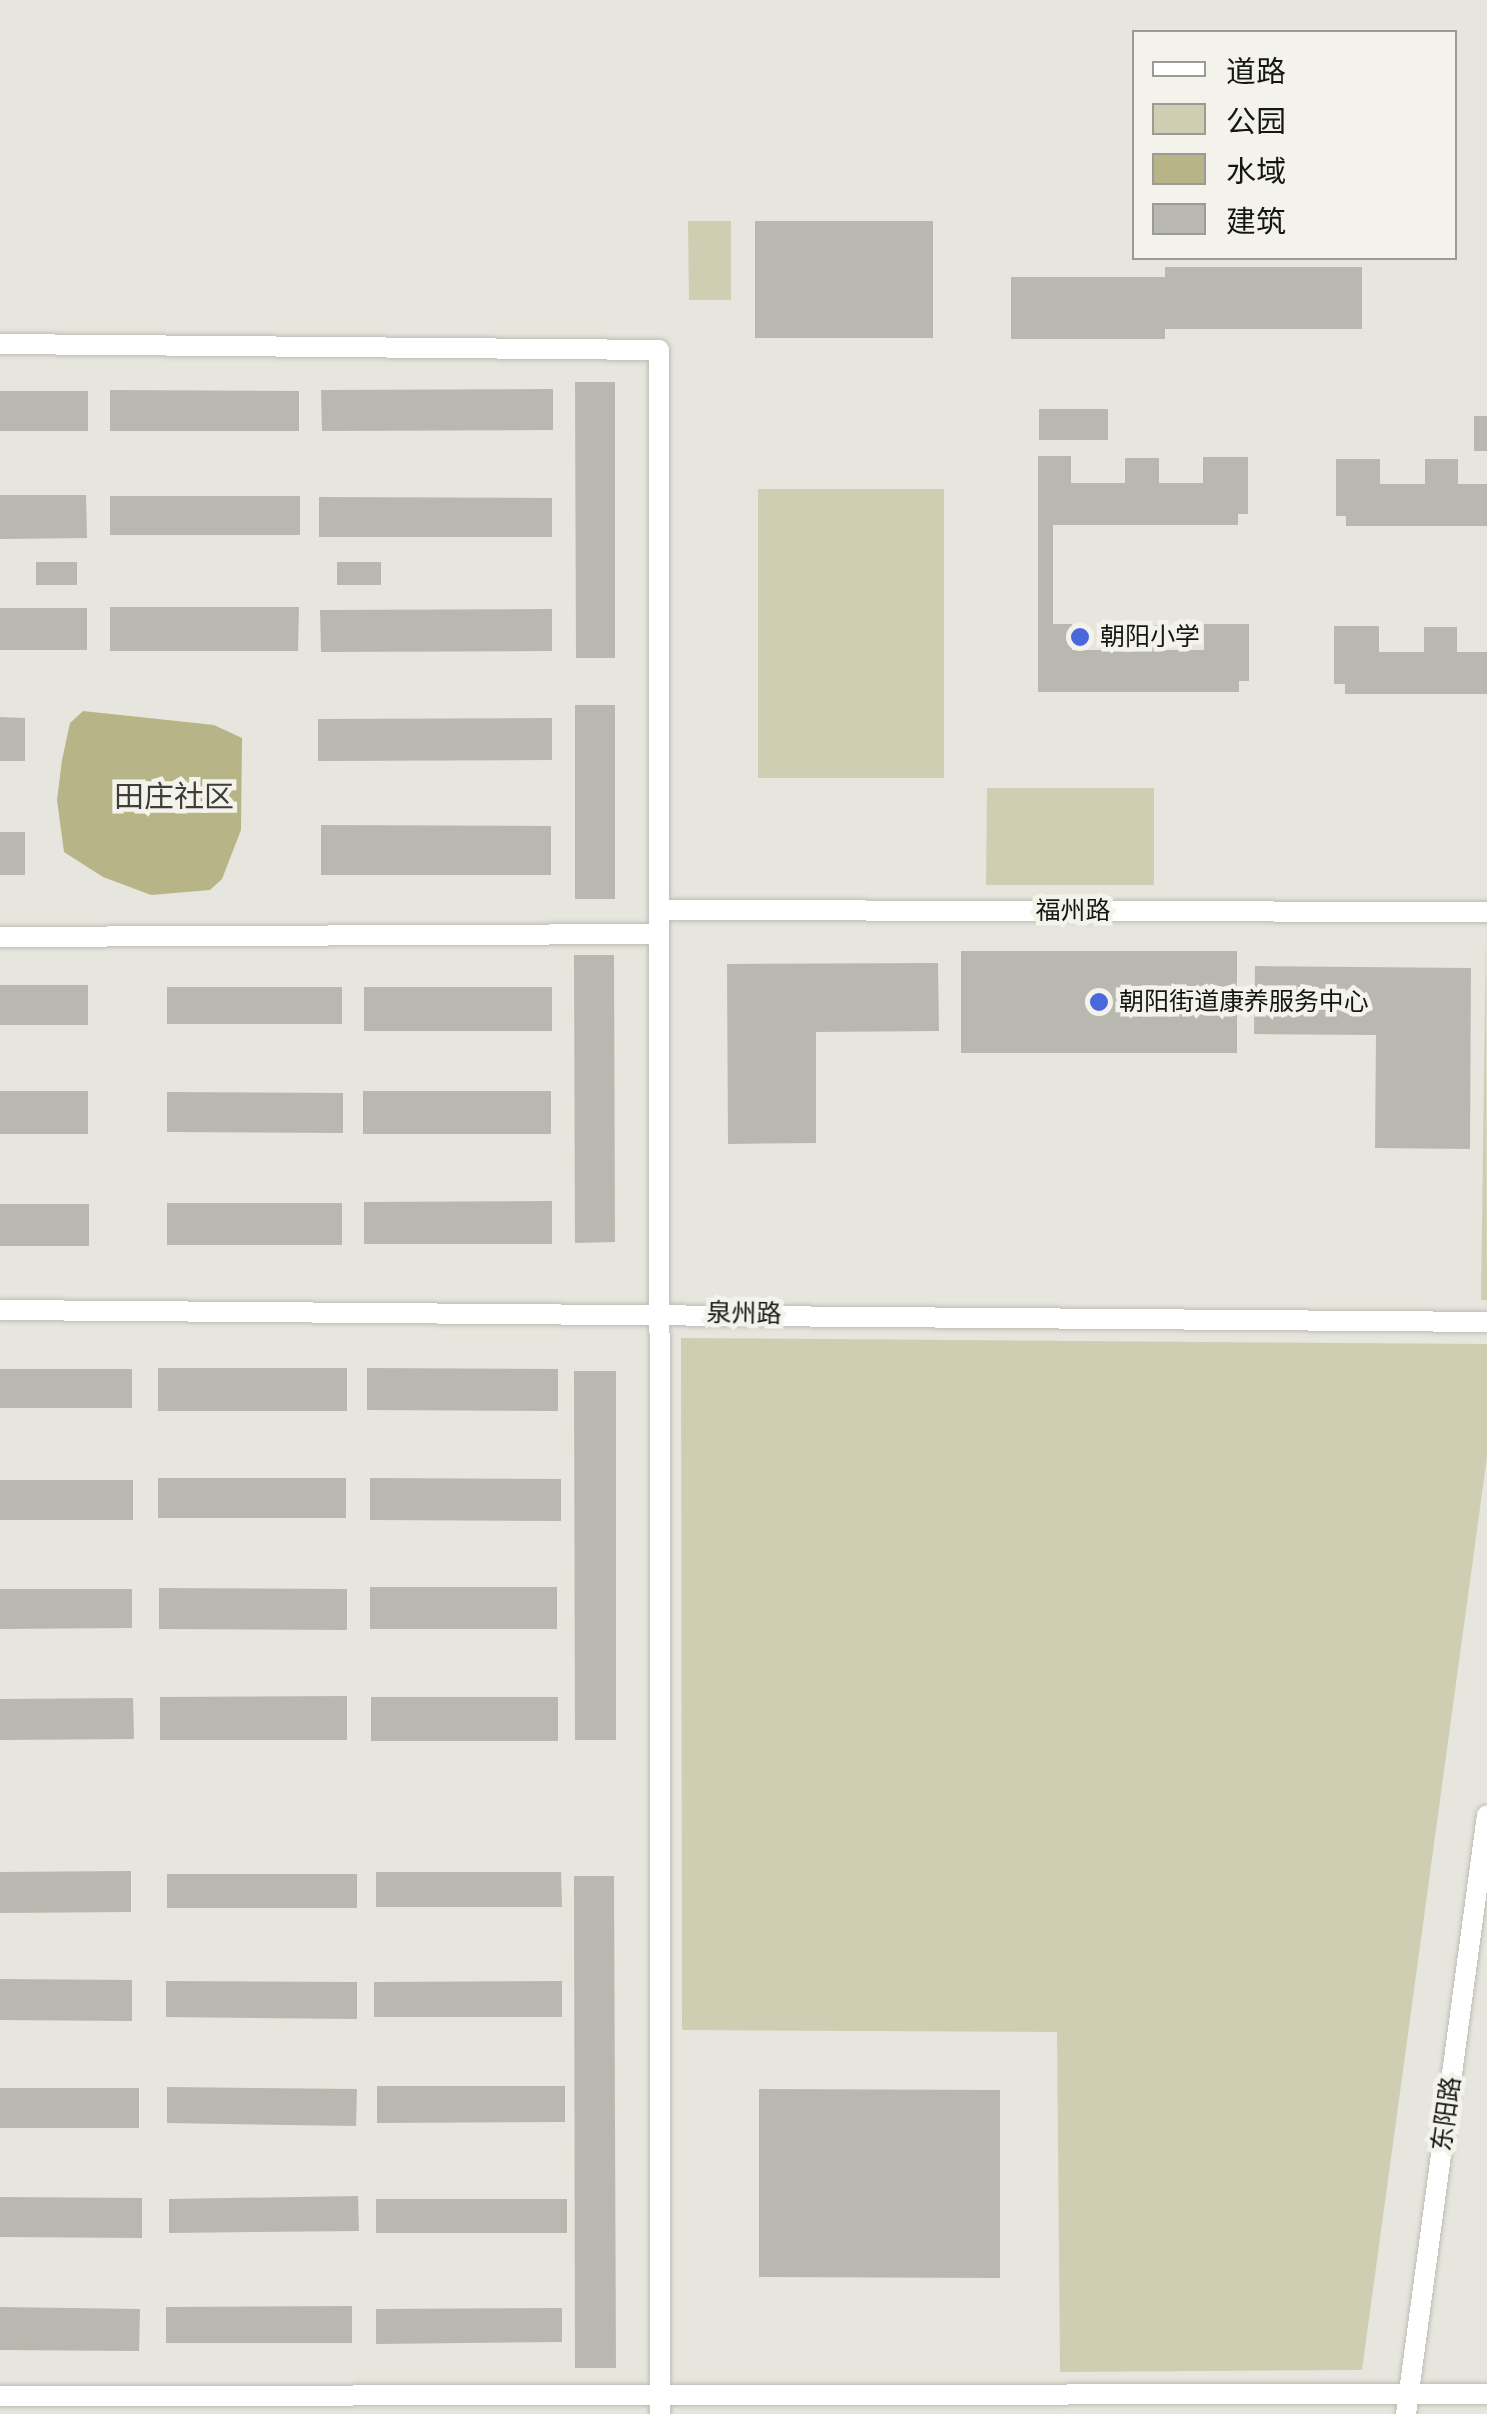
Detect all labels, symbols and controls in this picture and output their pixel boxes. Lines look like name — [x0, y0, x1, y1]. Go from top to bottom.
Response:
legend — [1132, 30, 1457, 260]
text: 道路 — [1226, 54, 1286, 90]
text: 公园 — [1226, 104, 1286, 140]
text: 水域 — [1226, 154, 1286, 190]
text: 建筑 — [1226, 204, 1286, 240]
place label: 朝阳小学 — [1100, 622, 1200, 652]
marker: 朝阳小学 — [1069, 626, 1091, 648]
district label: 田庄社区 — [114, 779, 234, 815]
street label: 福州路 — [1036, 896, 1110, 926]
place label: 朝阳街道康养服务中心 — [1119, 987, 1369, 1017]
marker: 朝阳街道康养服务中心 — [1088, 991, 1110, 1013]
street label: 泉州路 — [706, 1298, 782, 1330]
street label: 东阳路 — [1427, 2075, 1467, 2153]

